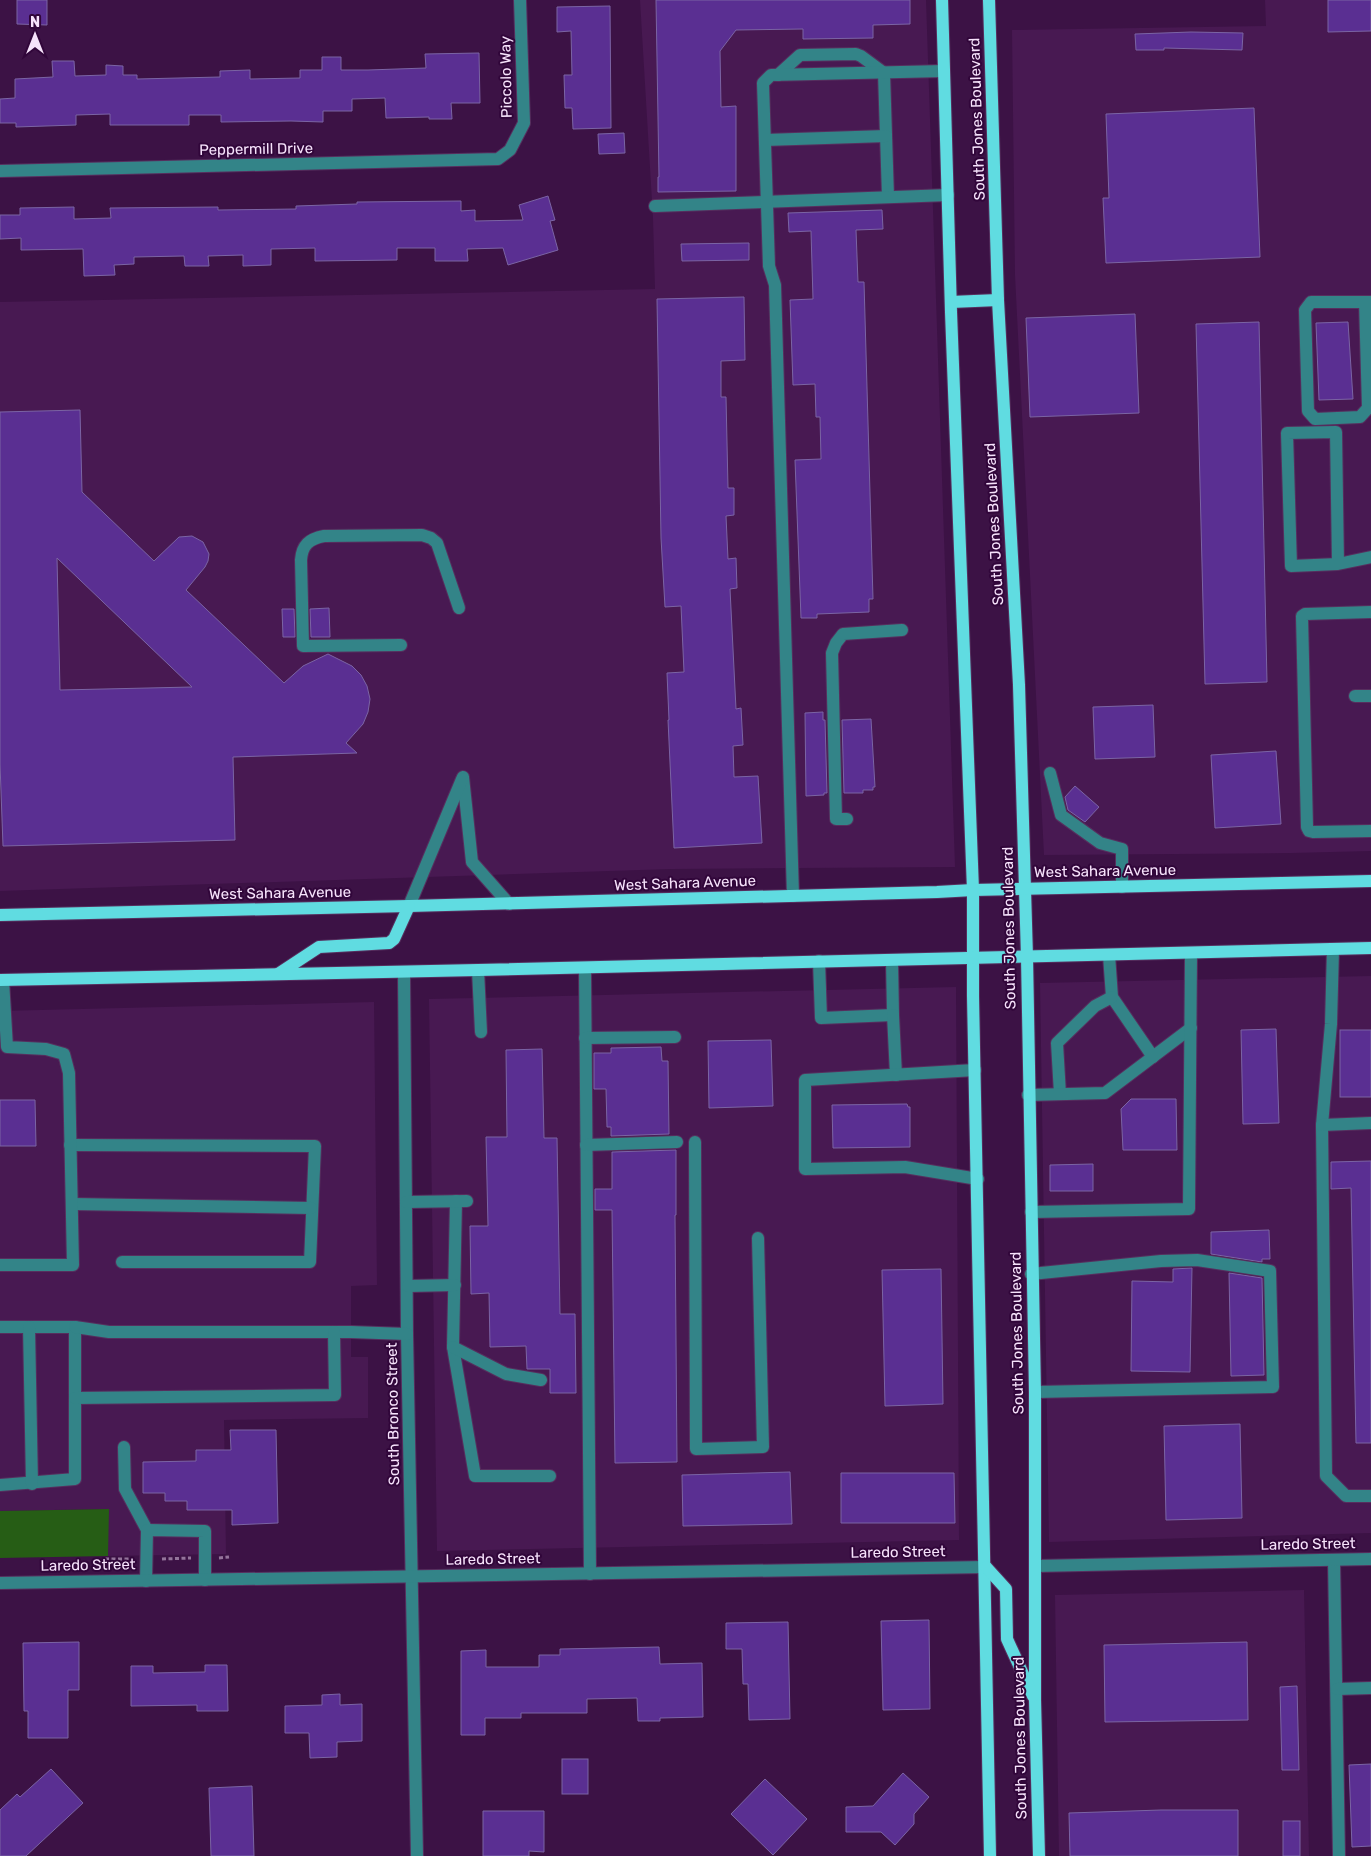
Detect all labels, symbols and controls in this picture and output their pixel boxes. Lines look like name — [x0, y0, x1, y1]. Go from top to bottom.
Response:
north arrow — [10, 10, 60, 60]
text: N — [30, 14, 40, 31]
street label: Piccolo Way — [496, 36, 516, 118]
street label: South Jones Boulevard — [965, 37, 989, 201]
street label: Peppermill Drive — [199, 139, 313, 159]
street label: South Jones Boulevard — [981, 442, 1007, 606]
street label: South Jones Boulevard — [999, 846, 1019, 1010]
street label: West Sahara Avenue — [1034, 861, 1176, 881]
street label: West Sahara Avenue — [614, 872, 756, 894]
street label: West Sahara Avenue — [209, 883, 351, 903]
street label: South Jones Boulevard — [1007, 1251, 1027, 1415]
street label: South Bronco Street — [383, 1342, 403, 1486]
street label: Laredo Street — [1260, 1534, 1356, 1554]
street label: Laredo Street — [850, 1542, 946, 1562]
street label: Laredo Street — [445, 1549, 541, 1569]
street label: Laredo Street — [40, 1555, 136, 1575]
street label: South Jones Boulevard — [1010, 1656, 1030, 1820]

